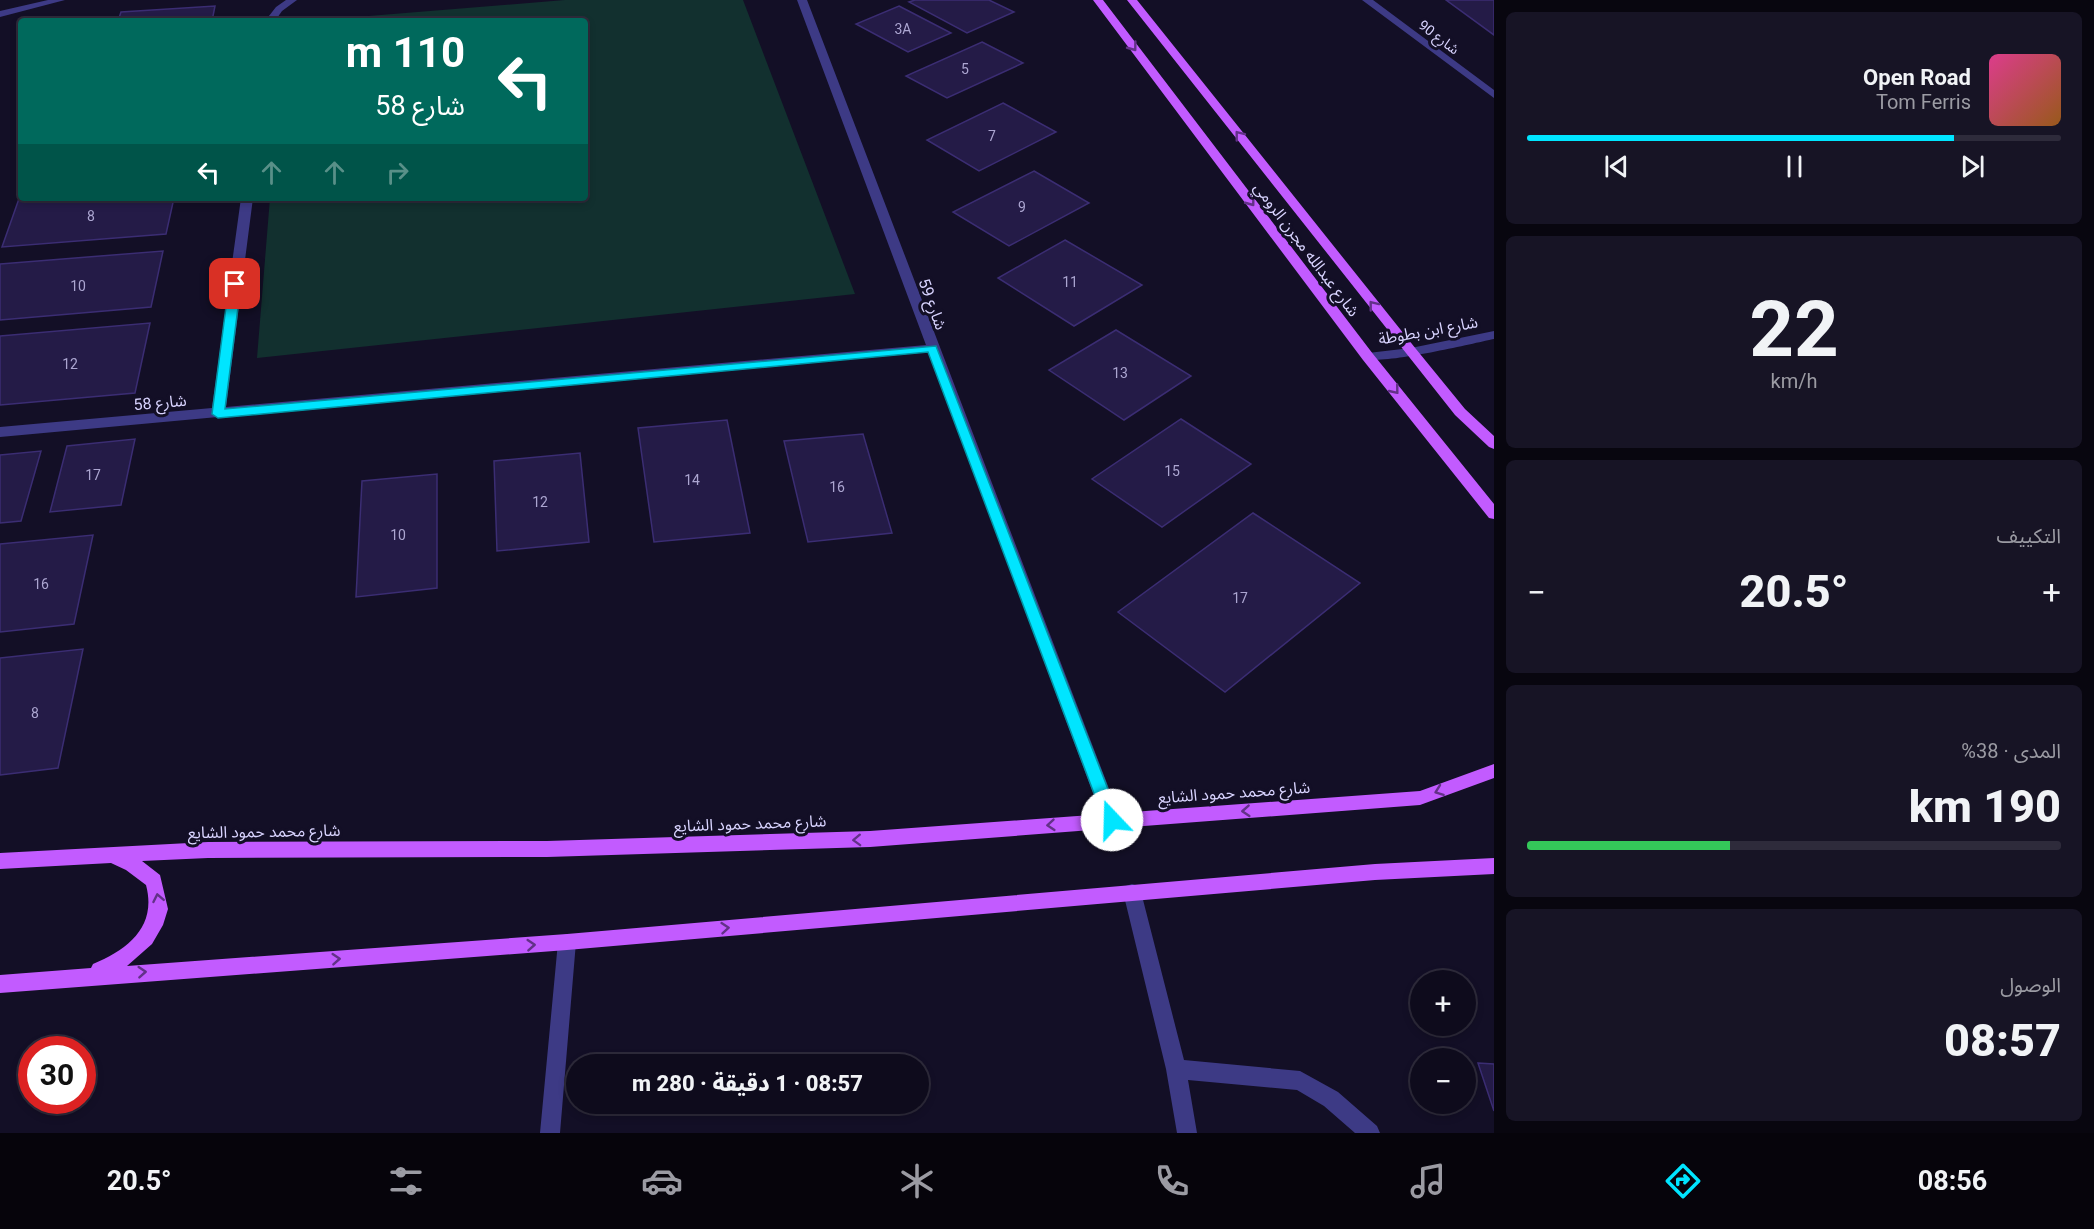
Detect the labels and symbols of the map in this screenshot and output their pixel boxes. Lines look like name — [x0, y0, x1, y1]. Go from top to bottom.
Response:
street label: شارع 90 — [1414, 17, 1462, 60]
house number: 3A — [894, 21, 912, 37]
one-way arrow — [1126, 40, 1137, 51]
house number: 5 — [961, 61, 969, 77]
house number: 7 — [988, 128, 996, 144]
one-way arrow — [1236, 131, 1247, 142]
street label: شارع عبدالله مجرن الرومي — [1248, 178, 1363, 322]
one-way arrow — [1243, 196, 1254, 207]
house number: 9 — [1018, 199, 1026, 215]
house number: 8 — [87, 208, 95, 224]
pin — [209, 258, 260, 309]
house number: 11 — [1062, 274, 1078, 290]
street label: شارع 59 — [912, 276, 951, 333]
house number: 10 — [70, 278, 86, 294]
one-way arrow — [1370, 300, 1381, 311]
street label: شارع ابن بطوطة — [1377, 312, 1480, 352]
house number: 12 — [62, 356, 78, 372]
house number: 13 — [1112, 365, 1128, 381]
one-way arrow — [1387, 384, 1398, 395]
street label: شارع 58 — [133, 391, 188, 417]
house number: 15 — [1164, 463, 1180, 479]
house number: 17 — [85, 467, 101, 483]
house number: 14 — [684, 472, 700, 488]
house number: 16 — [829, 479, 845, 495]
house number: 12 — [532, 494, 548, 510]
house number: 10 — [390, 527, 406, 543]
house number: 16 — [33, 576, 49, 592]
house number: 17 — [1232, 590, 1248, 606]
house number: 8 — [31, 705, 39, 721]
street label: شارع محمد حمود الشايع — [1157, 778, 1311, 810]
one-way arrow — [1434, 784, 1445, 797]
position arrow — [1080, 788, 1144, 852]
one-way arrow — [1241, 804, 1250, 817]
street label: شارع محمد حمود الشايع — [673, 811, 827, 839]
one-way arrow — [1047, 818, 1056, 831]
street label: شارع محمد حمود الشايع — [187, 821, 341, 845]
one-way arrow — [852, 833, 861, 846]
one-way arrow — [152, 894, 165, 904]
one-way arrow — [721, 922, 730, 935]
one-way arrow — [526, 939, 536, 952]
one-way arrow — [332, 952, 341, 965]
one-way arrow — [138, 966, 147, 979]
speed limit sign: 30 — [18, 1036, 96, 1114]

